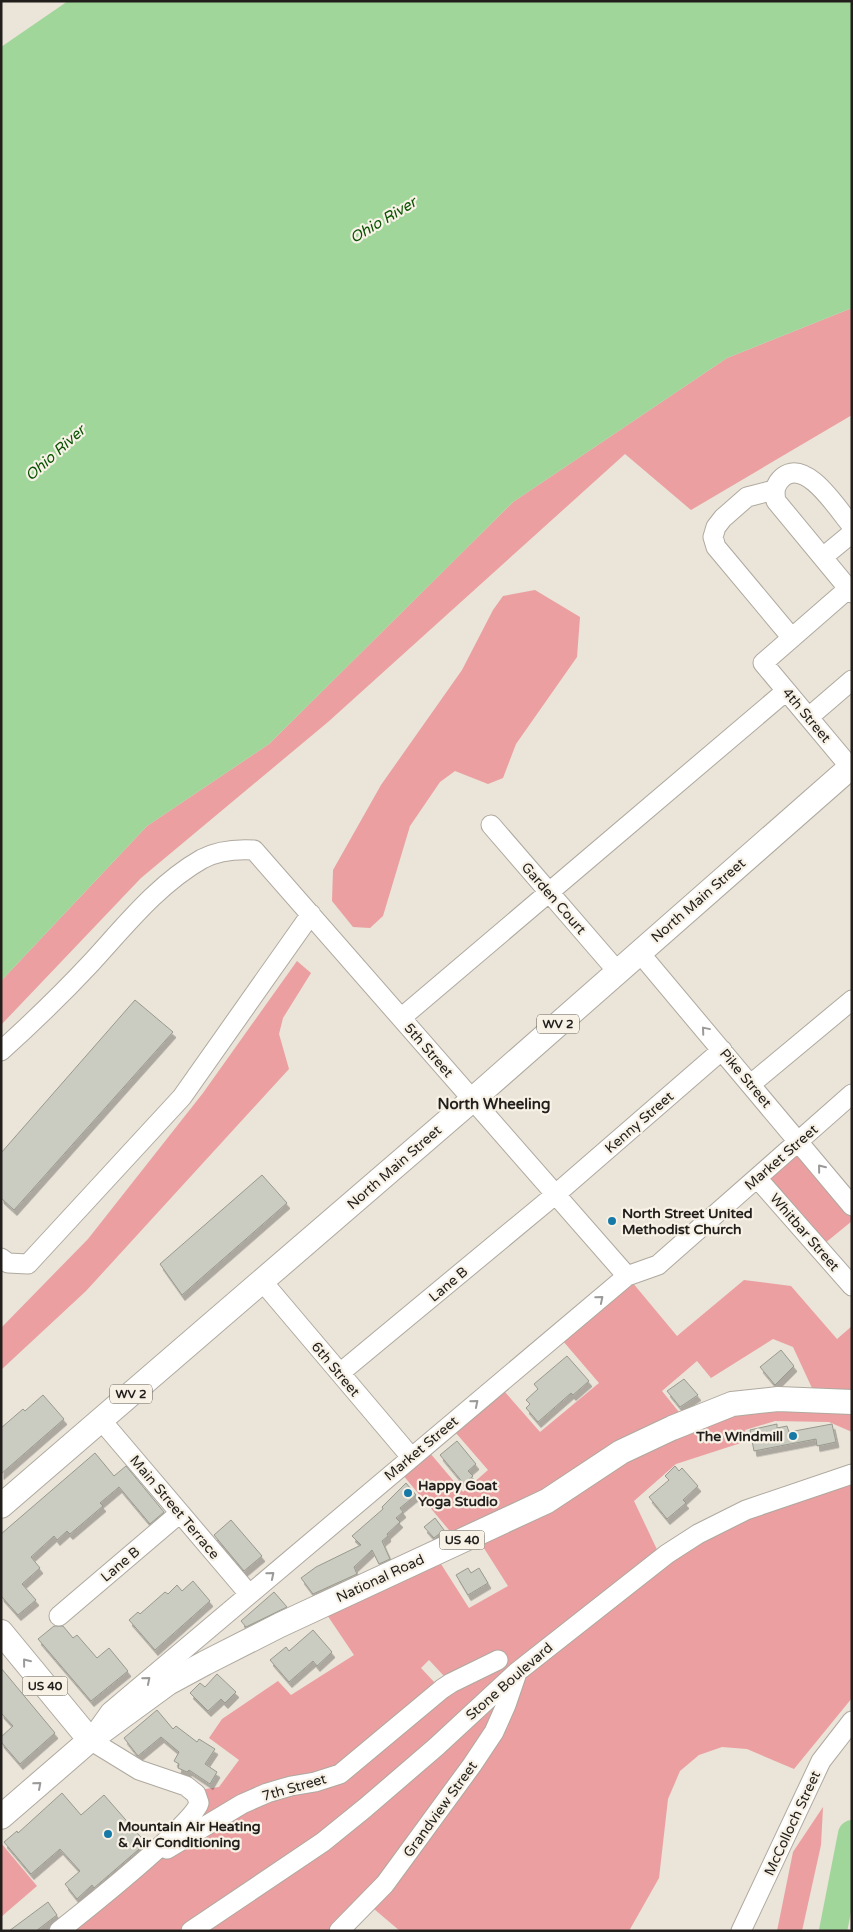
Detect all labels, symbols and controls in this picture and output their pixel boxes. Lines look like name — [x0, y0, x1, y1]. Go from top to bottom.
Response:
water label: Ohio River — [346, 192, 421, 247]
water label: Ohio River — [21, 420, 90, 485]
street label: 4th Street — [779, 684, 835, 747]
street label: North Main Street — [648, 854, 749, 946]
street label: Garden Court — [518, 859, 590, 938]
road number: WV 2 — [537, 1014, 579, 1034]
street label: 5th Street — [400, 1020, 457, 1081]
one-way arrow — [703, 1027, 711, 1036]
street label: Pike Street — [716, 1045, 776, 1112]
street label: Kenny Street — [602, 1088, 678, 1157]
district label: North Wheeling — [438, 1095, 550, 1114]
street label: North Main Street — [344, 1121, 445, 1213]
street label: Market Street — [741, 1121, 822, 1194]
one-way arrow — [818, 1165, 827, 1174]
street label: Whitbar Street — [766, 1190, 843, 1275]
place label: North Street United Methodist Church — [622, 1205, 753, 1238]
marker: North Street United Methodist Church — [606, 1215, 618, 1227]
street label: Lane B — [425, 1263, 471, 1306]
one-way arrow — [594, 1296, 603, 1305]
street label: 6th Street — [308, 1338, 364, 1401]
road number: WV 2 — [110, 1385, 152, 1404]
one-way arrow — [469, 1401, 478, 1409]
street label: Market Street — [381, 1412, 462, 1484]
place label: The Windmill — [695, 1428, 783, 1445]
marker: The Windmill — [787, 1430, 799, 1442]
street label: Main Street Terrace — [126, 1452, 223, 1563]
place label: Happy Goat Yoga Studio — [418, 1477, 498, 1510]
marker: Happy Goat Yoga Studio — [402, 1487, 414, 1499]
road number: US 40 — [440, 1530, 484, 1550]
street label: Lane B — [97, 1543, 143, 1586]
street label: National Road — [334, 1551, 427, 1606]
one-way arrow — [265, 1572, 274, 1581]
street label: Stone Boulevard — [462, 1639, 556, 1724]
one-way arrow — [23, 1659, 31, 1668]
road number: US 40 — [22, 1676, 68, 1695]
one-way arrow — [141, 1677, 150, 1686]
street label: Grandview Street — [400, 1757, 481, 1861]
street label: McColloch Street — [761, 1767, 824, 1878]
street label: 7th Street — [260, 1770, 329, 1805]
one-way arrow — [33, 1781, 42, 1790]
place label: Mountain Air Heating & Air Conditioning — [118, 1818, 261, 1851]
marker: Mountain Air Heating & Air Conditioning — [102, 1828, 114, 1840]

